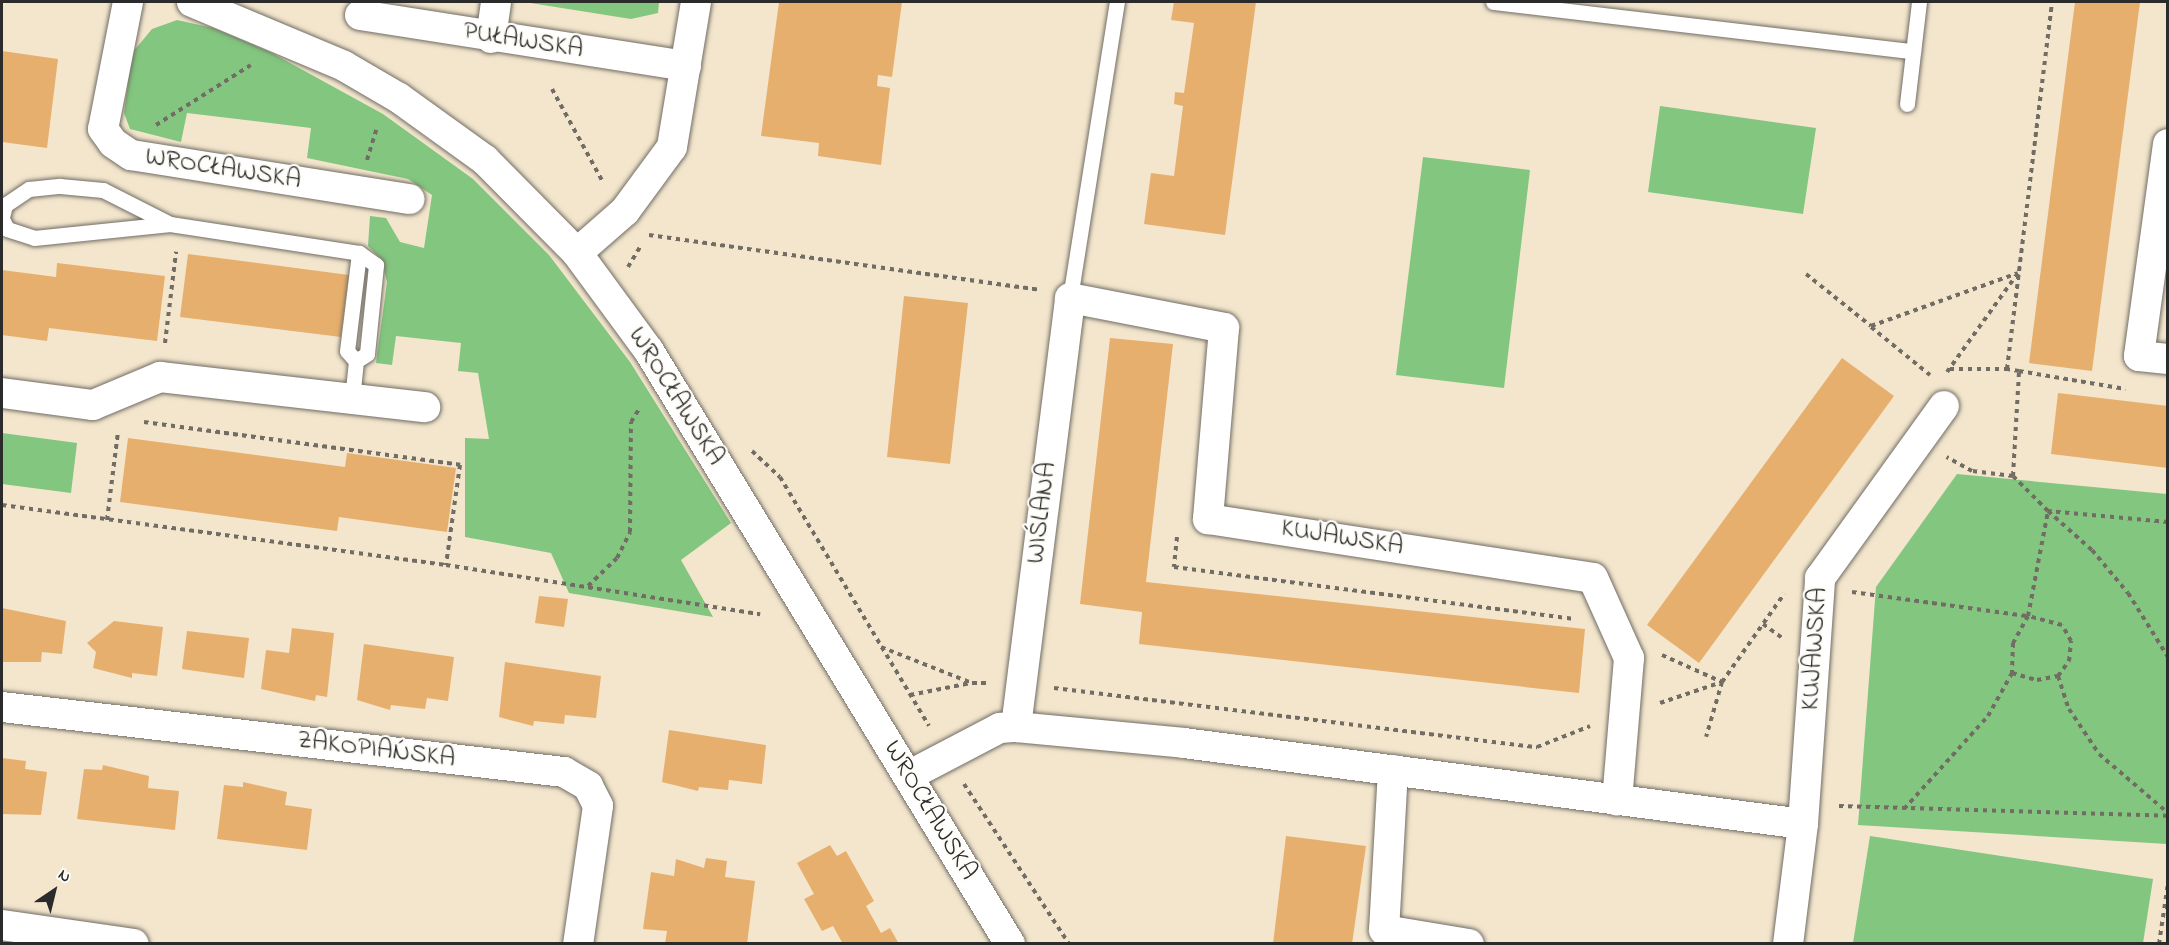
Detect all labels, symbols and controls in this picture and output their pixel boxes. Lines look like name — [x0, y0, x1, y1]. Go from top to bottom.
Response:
street label: PUŁAWSKA — [461, 17, 585, 67]
street label: WROCŁAWSKA — [143, 142, 303, 198]
street label: WROCŁAWSKA — [620, 322, 730, 472]
street label: WIŚLANA — [1021, 460, 1065, 566]
street label: KUJAWSKA — [1279, 514, 1405, 564]
street label: KUJAWSKA — [1796, 586, 1836, 712]
street label: ZAKOPIAŃSKA — [295, 726, 457, 776]
street label: WROCŁAWSKA — [875, 736, 983, 886]
north arrow — [24, 861, 84, 921]
text: N — [53, 863, 76, 889]

